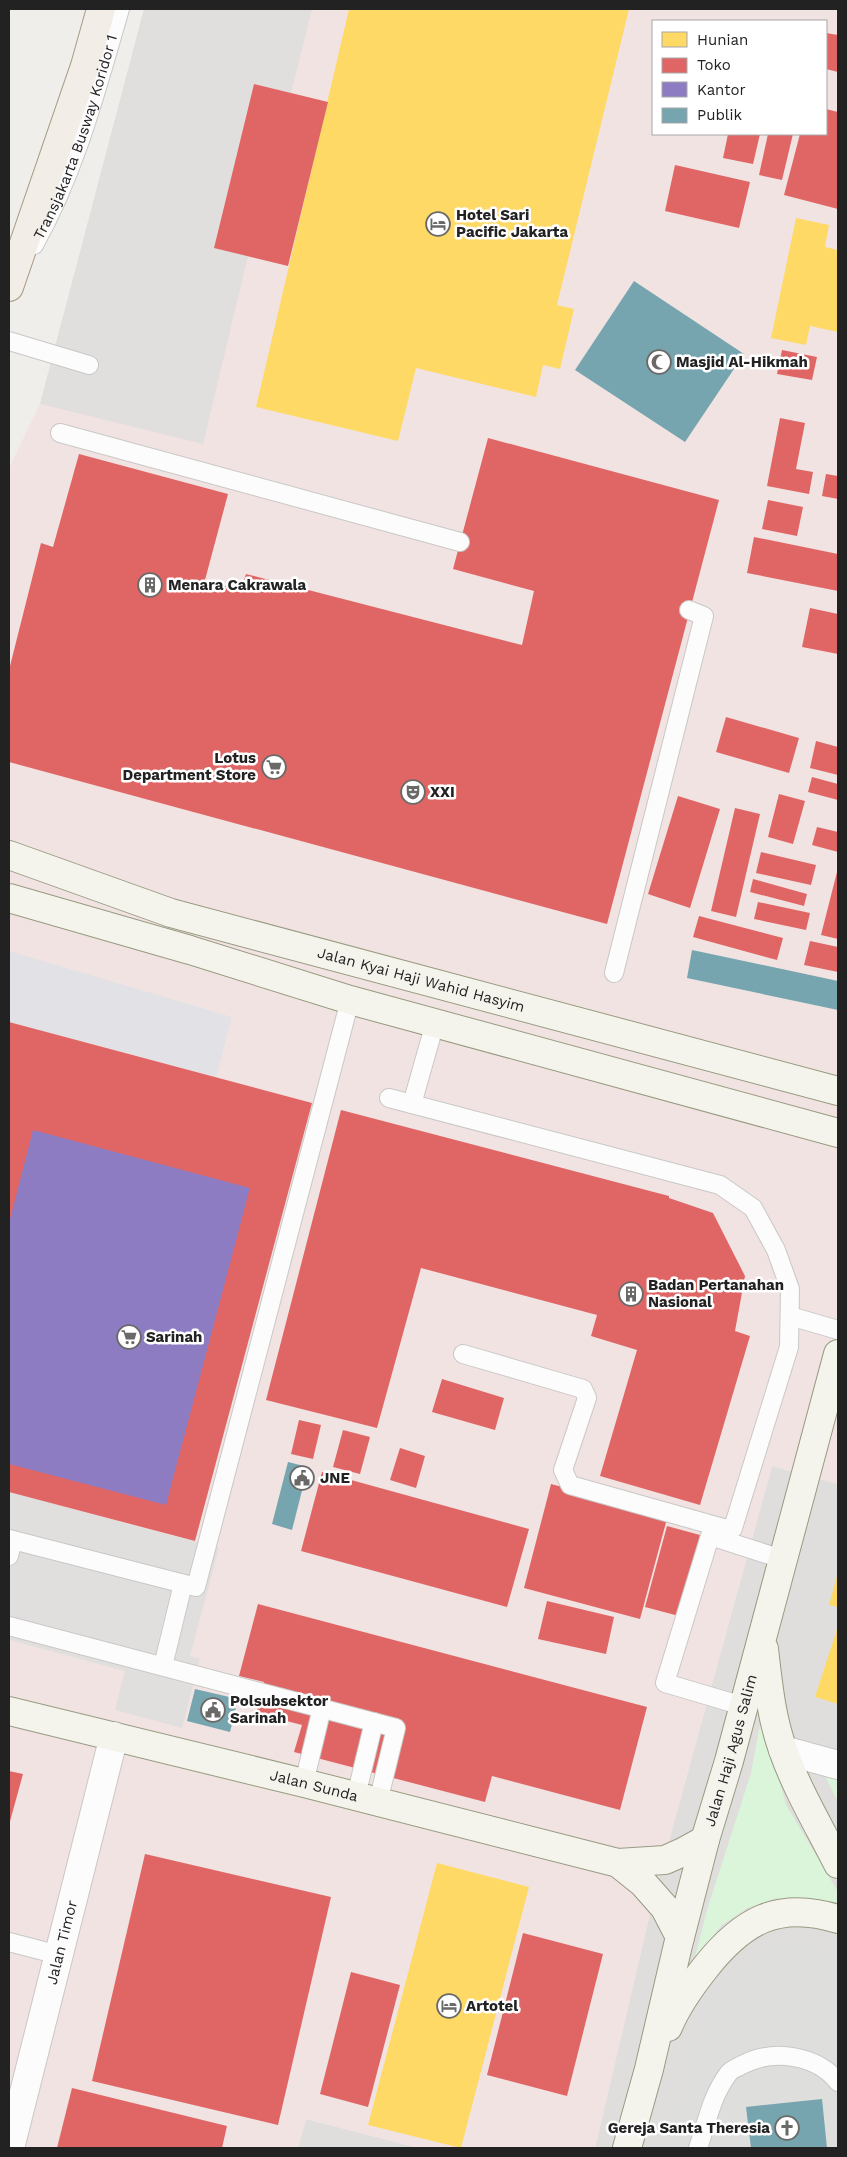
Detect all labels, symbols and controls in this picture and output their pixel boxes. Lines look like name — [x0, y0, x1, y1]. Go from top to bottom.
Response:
legend — [652, 20, 827, 135]
text: Hunian — [697, 31, 748, 49]
street label: Transjakarta Busway Koridor 1 — [30, 33, 121, 243]
text: Toko — [697, 56, 731, 74]
text: Kantor — [697, 81, 746, 99]
text: Publik — [697, 106, 742, 124]
place label: Hotel Sari Pacific Jakarta — [456, 206, 568, 241]
hotel icon: Hotel Sari Pacific Jakarta — [425, 211, 451, 237]
mosque icon: Masjid Al-Hikmah — [646, 349, 672, 375]
place label: Masjid Al-Hikmah — [676, 353, 808, 371]
building icon: Menara Cakrawala — [137, 572, 163, 598]
place label: Menara Cakrawala — [168, 576, 307, 594]
place label: Lotus Department Store — [123, 749, 256, 784]
supermarket icon: Lotus Department Store — [261, 754, 287, 780]
theatre icon: XXI — [400, 779, 426, 805]
place label: XXI — [430, 783, 455, 801]
street label: Jalan Kyai Haji Wahid Hasyim — [316, 943, 527, 1016]
place label: Badan Pertanahan Nasional — [648, 1276, 784, 1311]
building icon: Badan Pertanahan Nasional — [618, 1281, 644, 1307]
supermarket icon: Sarinah — [116, 1324, 142, 1350]
place label: Sarinah — [146, 1328, 202, 1346]
public building icon: JNE — [289, 1465, 315, 1491]
place label: JNE — [320, 1469, 350, 1487]
street label: Jalan Haji Agus Salim — [701, 1672, 761, 1829]
place label: Polsubsektor Sarinah — [230, 1692, 329, 1727]
public building icon: Polsubsektor Sarinah — [200, 1697, 226, 1723]
street label: Jalan Sunda — [268, 1766, 360, 1806]
street label: Jalan Timor — [43, 1898, 81, 1986]
hotel icon: Artotel — [436, 1993, 462, 2019]
place label: Artotel — [466, 1997, 518, 2015]
church icon: Gereja Santa Theresia — [774, 2115, 800, 2141]
place label: Gereja Santa Theresia — [608, 2119, 770, 2137]

